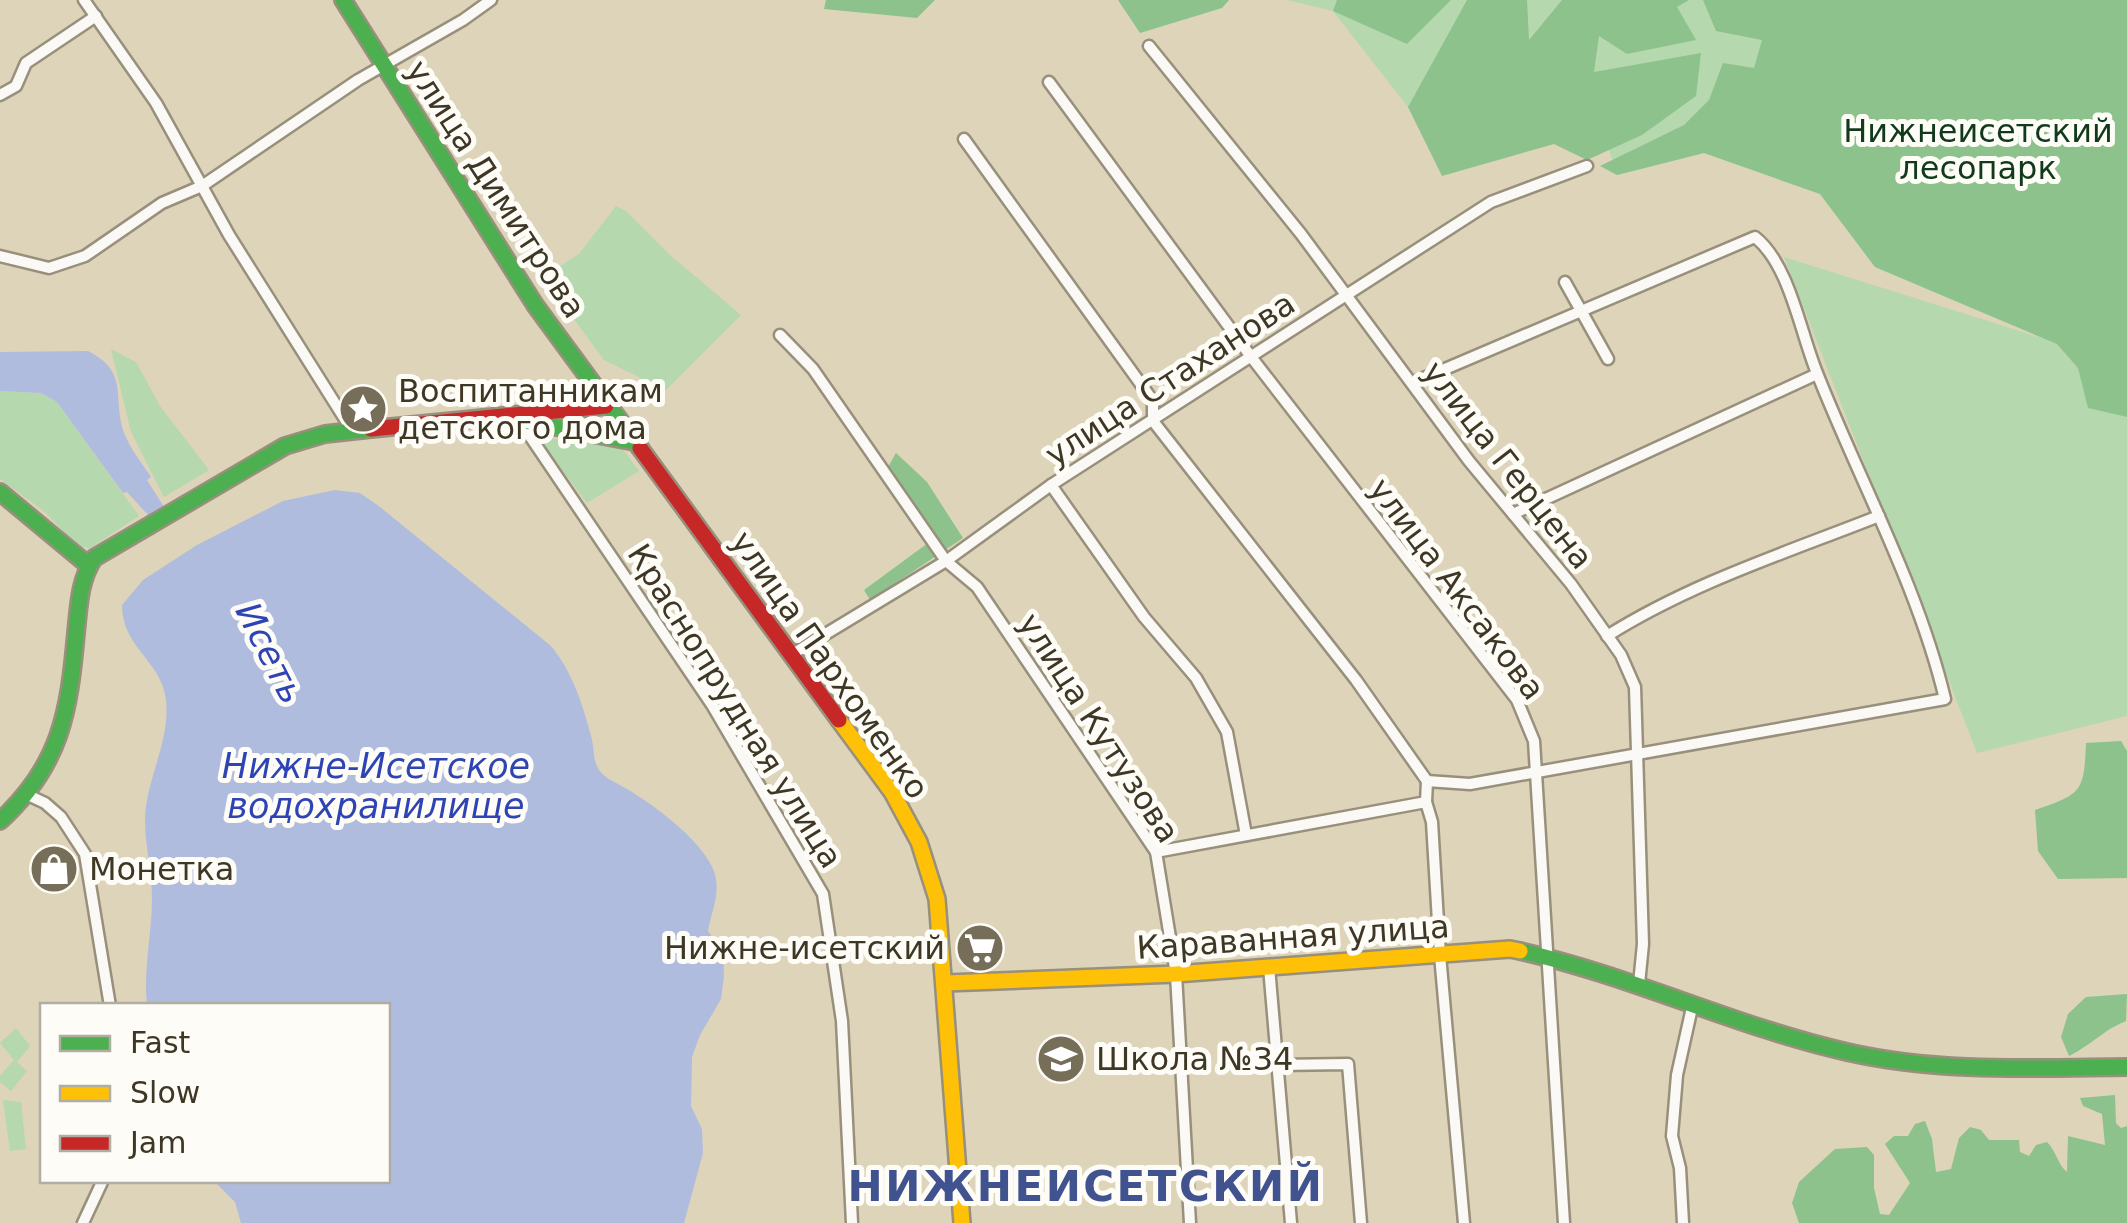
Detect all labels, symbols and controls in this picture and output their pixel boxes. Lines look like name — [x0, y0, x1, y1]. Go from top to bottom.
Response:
street label: улица Димитрова — [399, 53, 593, 325]
park label: Нижнеисетский лесопарк — [1843, 112, 2113, 187]
street label: улица Стаханова — [1038, 284, 1302, 474]
street label: улица Герцена — [1415, 354, 1601, 576]
place label: Воспитанникам детского дома — [398, 372, 663, 447]
place icon: Воспитанникам детского дома — [337, 383, 389, 435]
street label: улица Аксакова — [1361, 471, 1553, 707]
street label: улица Пархоменко — [723, 524, 937, 806]
street label: Краснопрудная улица — [620, 537, 850, 875]
water label: Исеть — [228, 596, 312, 710]
street label: улица Кутузова — [1011, 606, 1187, 850]
water label: Нижне-Исетское водохранилище — [222, 746, 530, 826]
shop icon: Монетка — [28, 843, 80, 895]
place label: Монетка — [89, 850, 234, 888]
street label: Караванная улица — [1135, 907, 1451, 967]
supermarket icon: Нижне-исетский — [954, 922, 1006, 974]
place label: Нижне-исетский — [664, 929, 945, 967]
legend — [40, 1003, 390, 1183]
text: Fast — [130, 1025, 191, 1060]
school or university icon: Школа №34 — [1035, 1033, 1087, 1085]
place label: Школа №34 — [1096, 1040, 1293, 1078]
text: Slow — [130, 1075, 200, 1110]
text: Jam — [128, 1125, 186, 1160]
district label: НИЖНЕИСЕТСКИЙ — [848, 1161, 1324, 1211]

